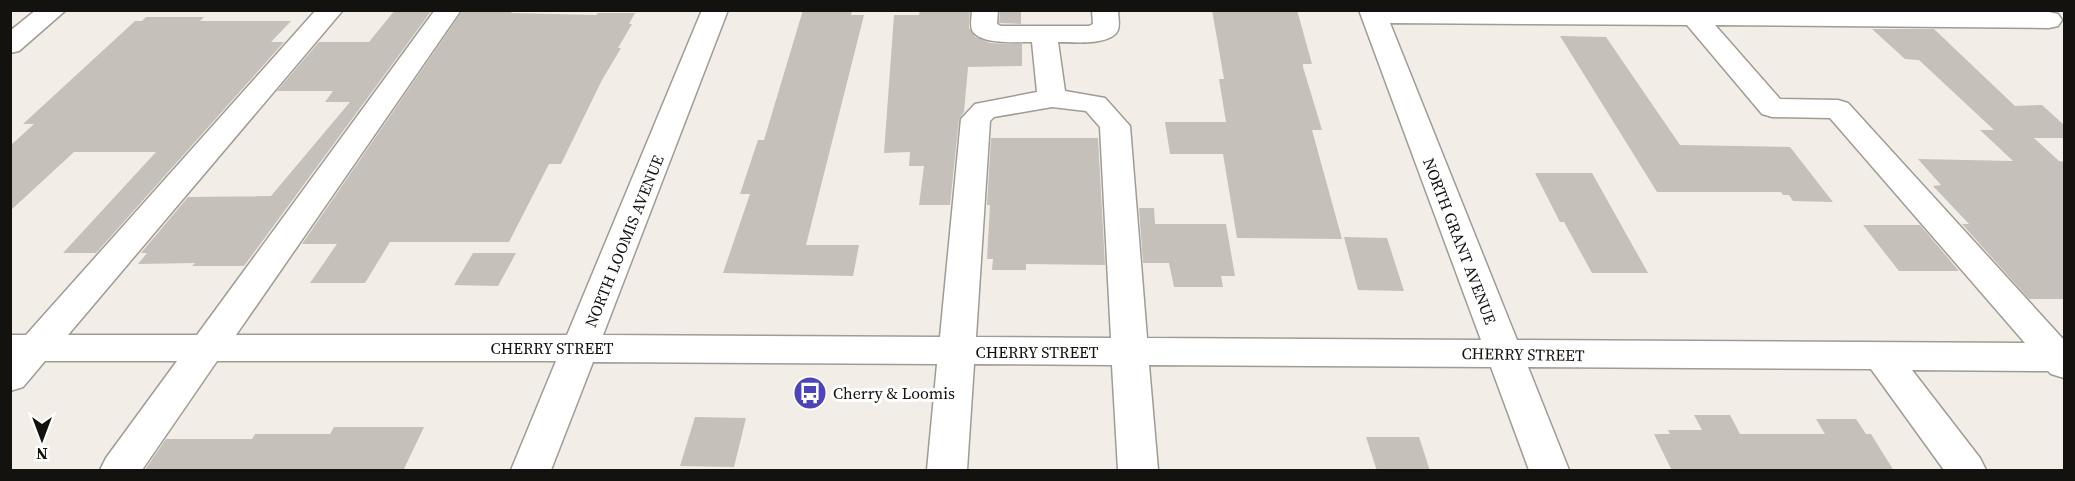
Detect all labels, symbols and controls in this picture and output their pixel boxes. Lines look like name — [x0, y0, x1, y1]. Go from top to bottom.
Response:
street label: NORTH LOOMIS AVENUE — [579, 151, 669, 330]
street label: NORTH GRANT AVENUE — [1418, 155, 1502, 328]
street label: CHERRY STREET — [491, 337, 614, 359]
street label: CHERRY STREET — [976, 341, 1099, 363]
street label: CHERRY STREET — [1461, 342, 1585, 366]
bus stop icon: Cherry & Loomis — [792, 375, 828, 411]
place label: Cherry & Loomis — [833, 382, 955, 404]
north arrow — [12, 409, 72, 469]
text: N — [36, 443, 48, 465]

